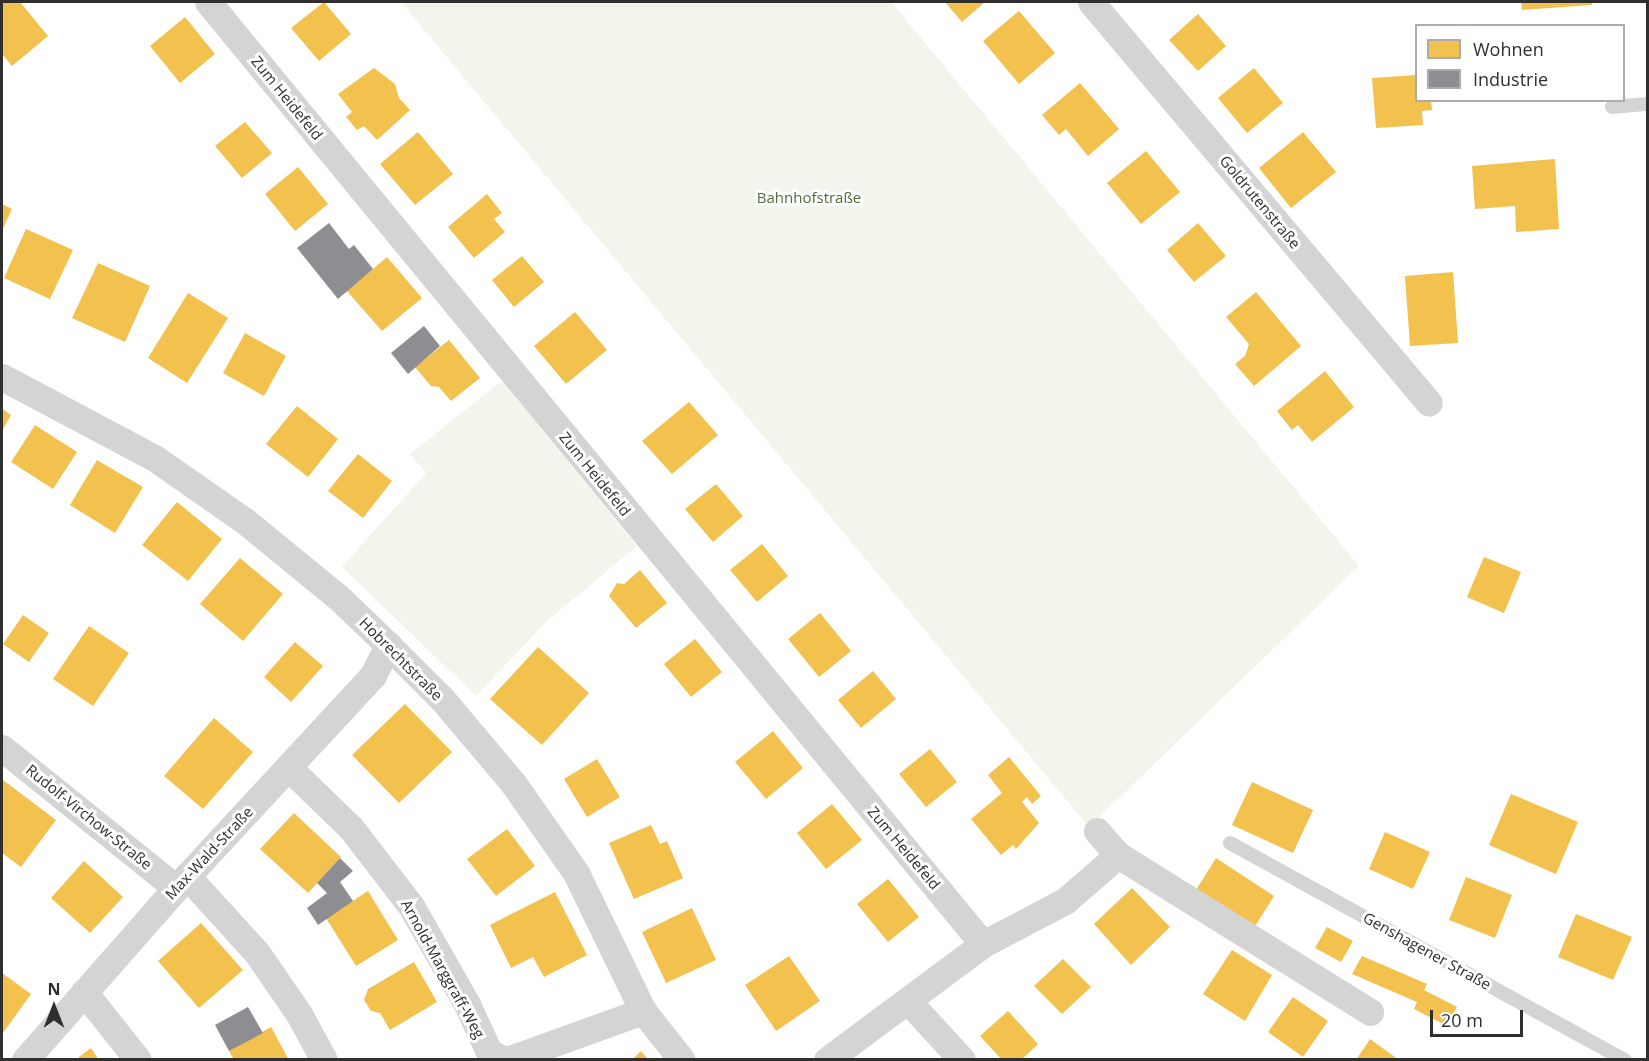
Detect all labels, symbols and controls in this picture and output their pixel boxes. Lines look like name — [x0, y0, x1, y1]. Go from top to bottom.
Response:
legend — [1415, 24, 1625, 102]
text: Wohnen — [1473, 37, 1544, 61]
street label: Zum Heidefeld — [248, 52, 326, 144]
text: Industrie — [1473, 67, 1548, 91]
street label: Goldrutenstraße — [1216, 152, 1304, 252]
park label: Bahnhofstraße — [757, 189, 861, 207]
street label: Zum Heidefeld — [556, 428, 634, 520]
street label: Hobrechtstraße — [356, 614, 446, 704]
street label: Rudolf-Virchow-Straße — [22, 761, 156, 873]
street label: Max-Wald-Straße — [161, 803, 257, 903]
street label: Zum Heidefeld — [864, 803, 944, 893]
street label: Arnold-Marggraff-Weg — [397, 897, 489, 1041]
street label: Genshagener Straße — [1360, 908, 1494, 994]
north arrow — [24, 977, 84, 1037]
text: N — [47, 978, 61, 1000]
scale bar — [1433, 998, 1526, 1036]
text: 20 m — [1441, 1008, 1483, 1032]

